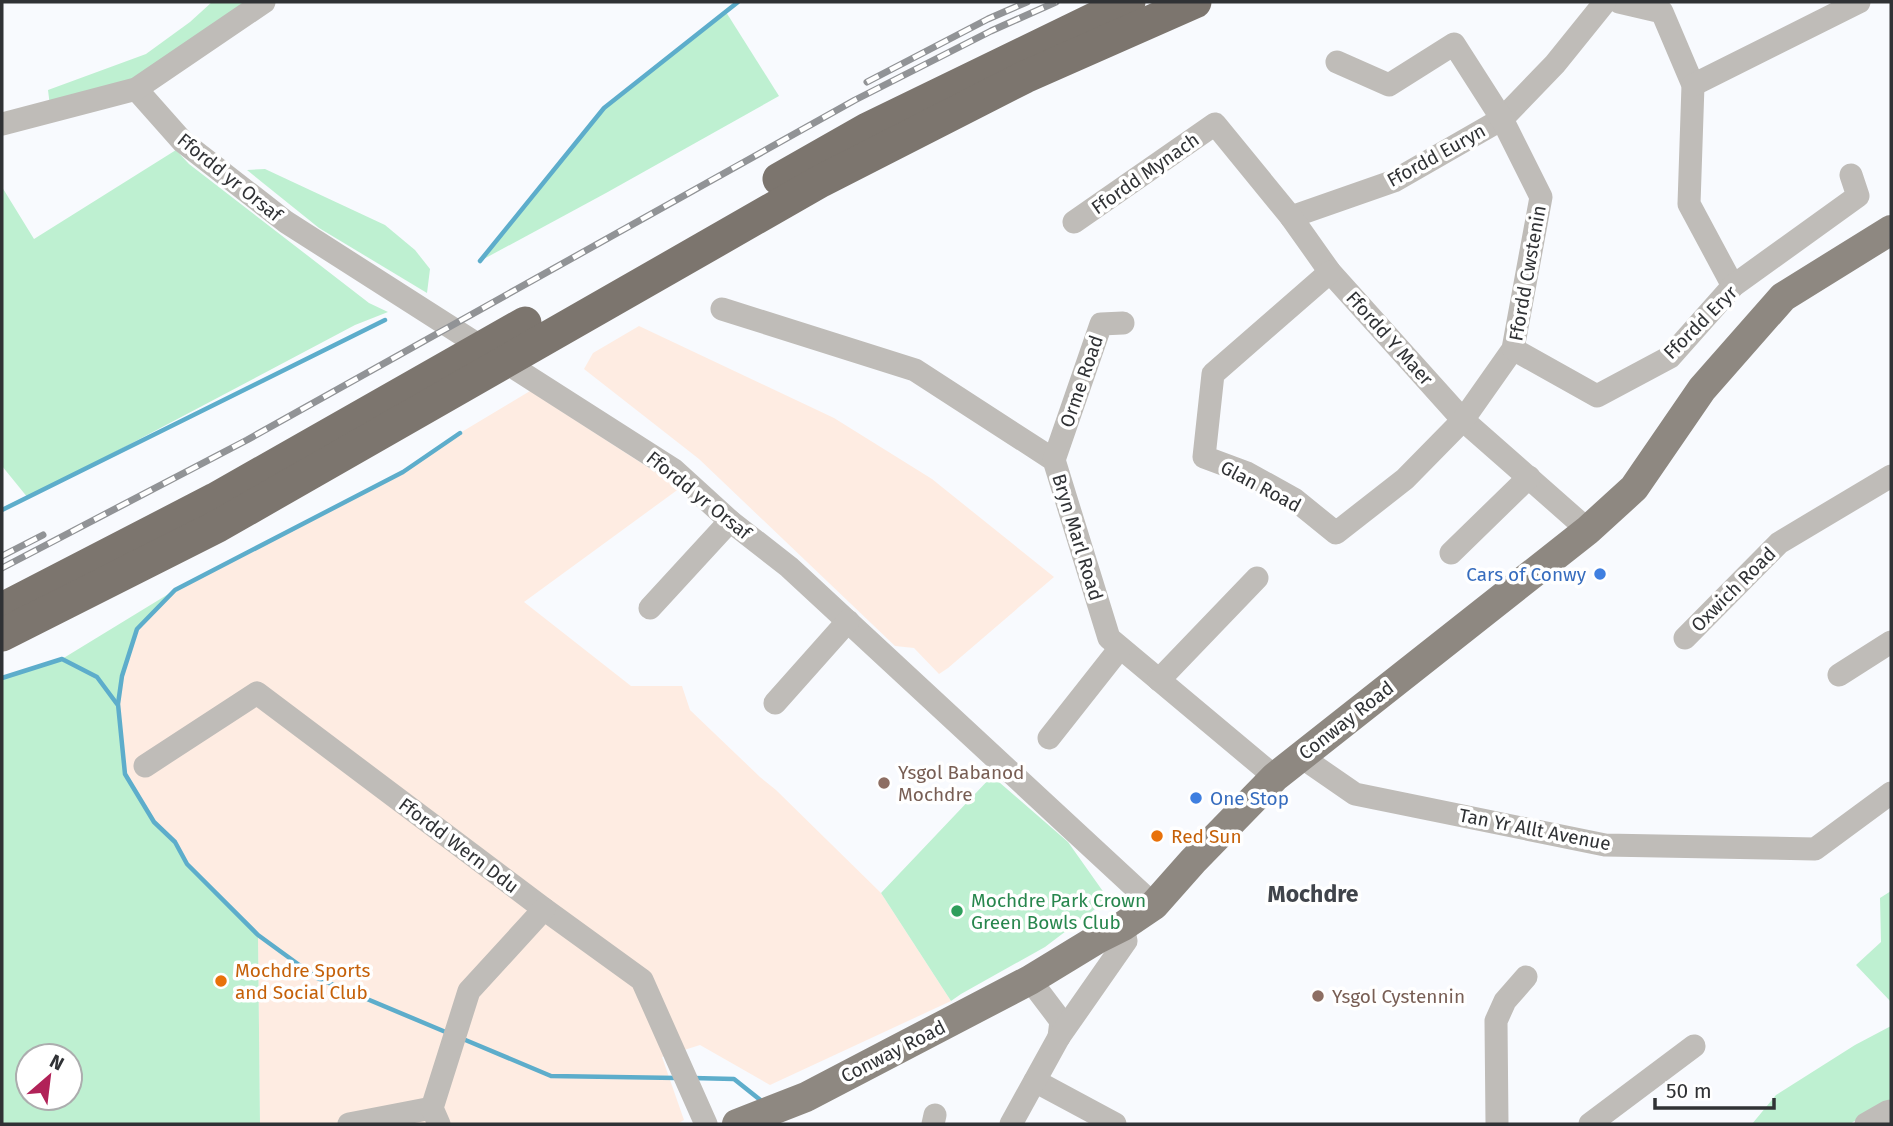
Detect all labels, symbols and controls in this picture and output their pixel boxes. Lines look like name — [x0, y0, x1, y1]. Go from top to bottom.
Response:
street label: Ffordd Euryn — [1383, 119, 1490, 192]
street label: Ffordd yr Orsaf — [173, 128, 288, 228]
street label: Ffordd Mynach — [1087, 128, 1204, 219]
street label: Ffordd Cwstenin — [1504, 203, 1551, 343]
street label: Ffordd Eryr — [1659, 280, 1742, 364]
street label: Ffordd Y Maer — [1341, 287, 1438, 391]
street label: Orme Road — [1055, 332, 1108, 430]
street label: Ffordd yr Orsaf — [642, 446, 757, 546]
street label: Glan Road — [1217, 456, 1305, 517]
street label: Bryn Marl Road — [1047, 471, 1108, 603]
street label: Oxwich Road — [1686, 542, 1780, 636]
place label: Cars of Conwy — [1466, 563, 1587, 586]
marker: Cars of Conwy — [1592, 566, 1608, 582]
street label: Conway Road — [1294, 676, 1398, 765]
place label: Ysgol Babanod Mochdre — [898, 761, 1024, 806]
marker: Ysgol Babanod Mochdre — [876, 775, 892, 791]
place label: One Stop — [1210, 787, 1289, 810]
marker: One Stop — [1188, 790, 1204, 806]
street label: Ffordd Wern Ddu — [394, 793, 523, 898]
street label: Tan Yr Allt Avenue — [1457, 803, 1613, 855]
place label: Red Sun — [1171, 825, 1242, 848]
marker: Red Sun — [1149, 828, 1165, 844]
district label: Mochdre — [1268, 880, 1359, 908]
place label: Mochdre Park Crown Green Bowls Club — [971, 889, 1146, 934]
marker: Mochdre Park Crown Green Bowls Club — [949, 903, 965, 919]
place label: Mochdre Sports and Social Club — [235, 959, 371, 1004]
marker: Mochdre Sports and Social Club — [213, 973, 229, 989]
place label: Ysgol Cystennin — [1332, 985, 1465, 1008]
marker: Ysgol Cystennin — [1310, 988, 1326, 1004]
street label: Conway Road — [837, 1015, 949, 1088]
north arrow — [14, 1042, 84, 1112]
text: N — [46, 1049, 68, 1076]
scale bar — [1655, 1066, 1774, 1110]
text: 50 m — [1666, 1078, 1712, 1104]

